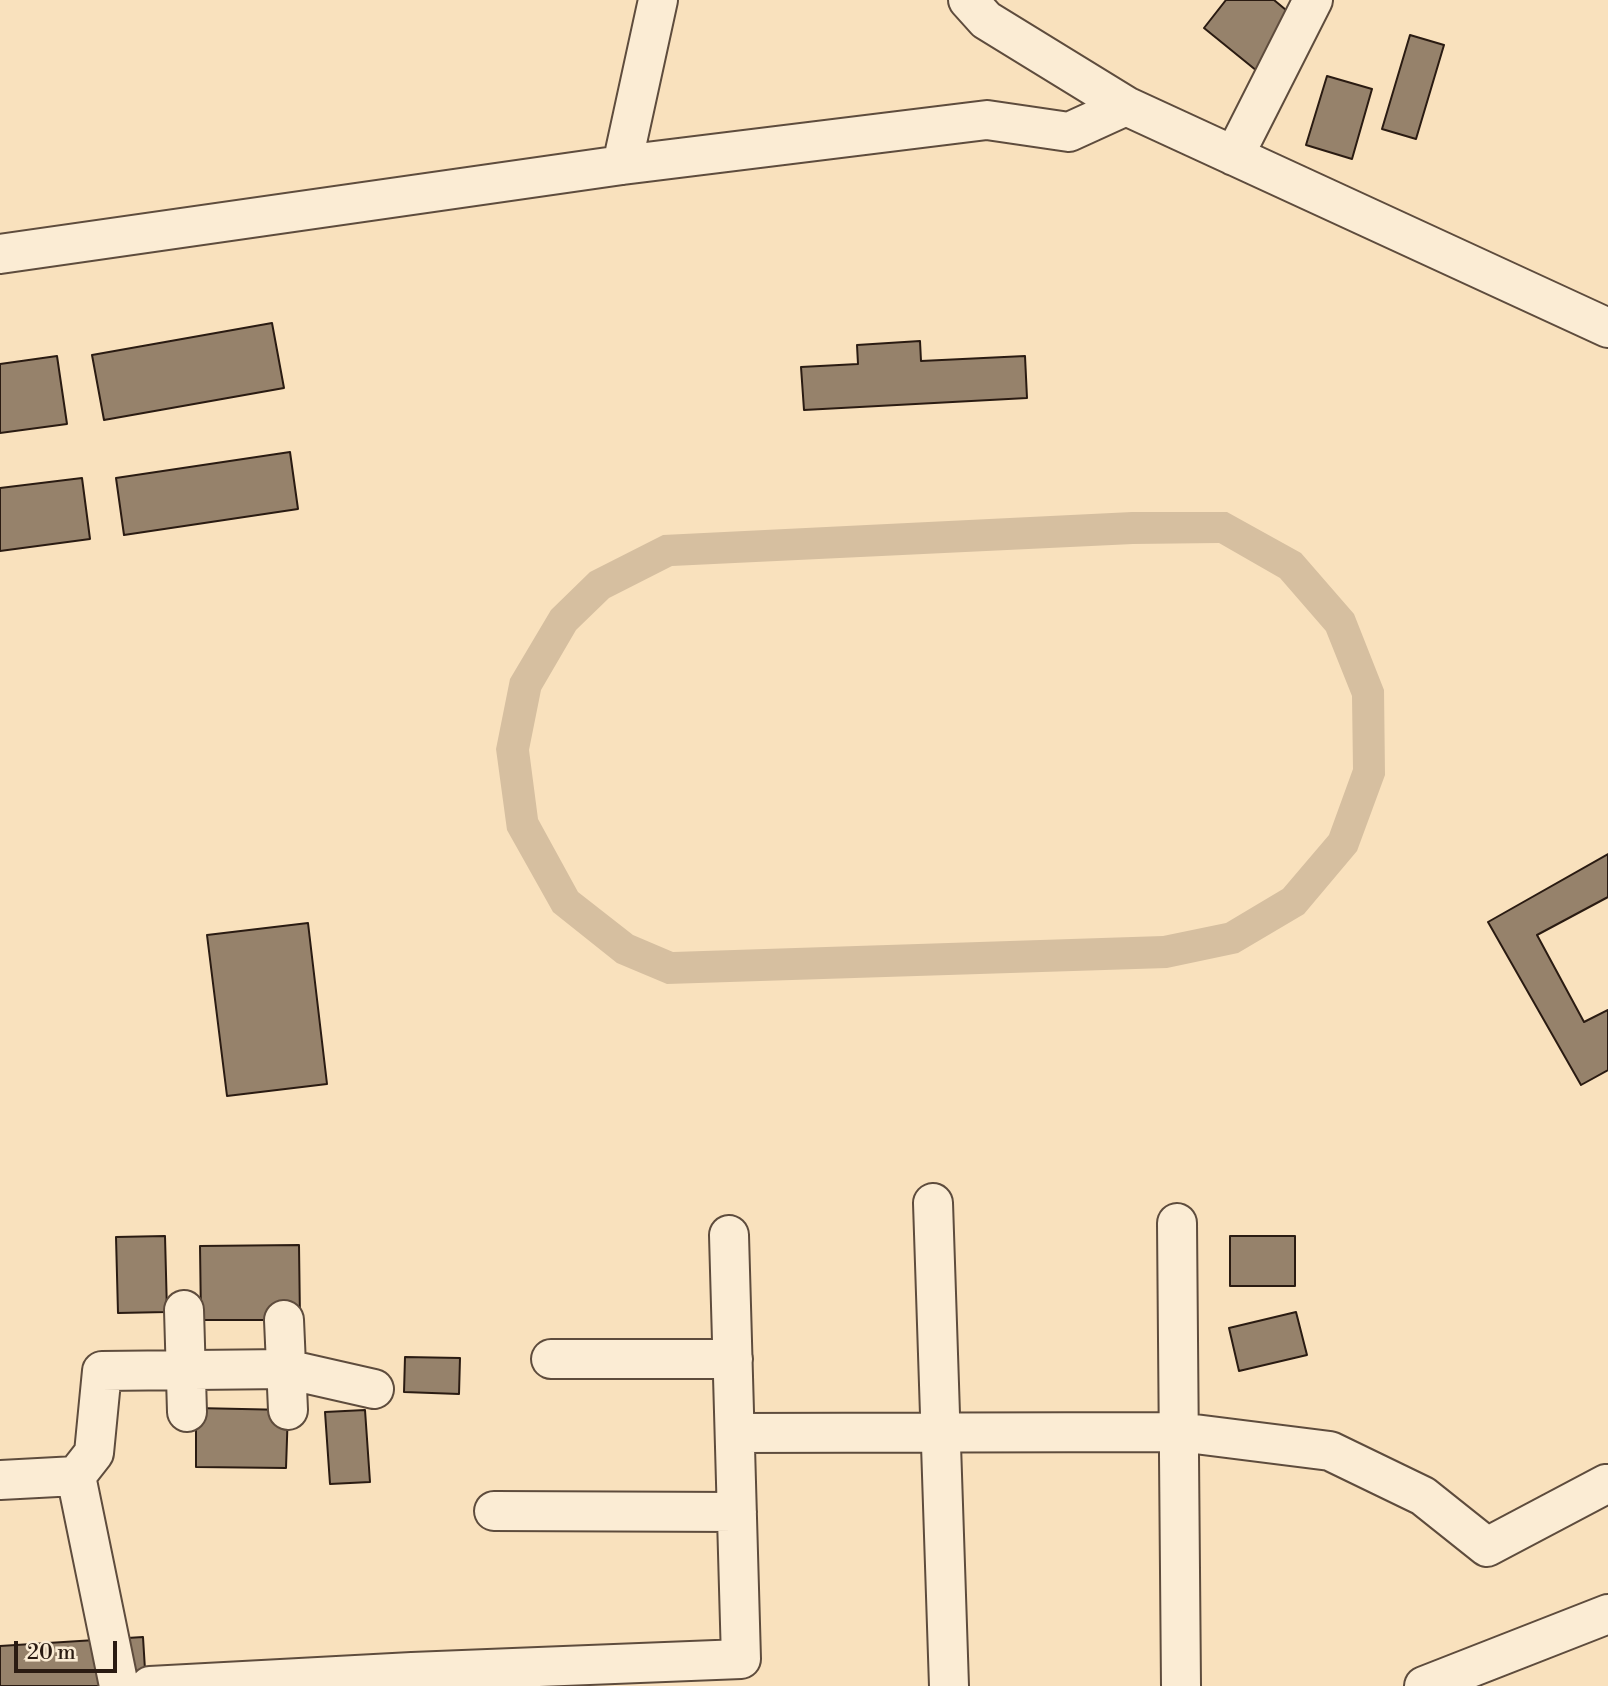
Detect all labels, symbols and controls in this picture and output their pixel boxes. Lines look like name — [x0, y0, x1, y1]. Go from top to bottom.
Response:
scale bar — [18, 1626, 121, 1670]
text: 20 m — [27, 1640, 76, 1666]

